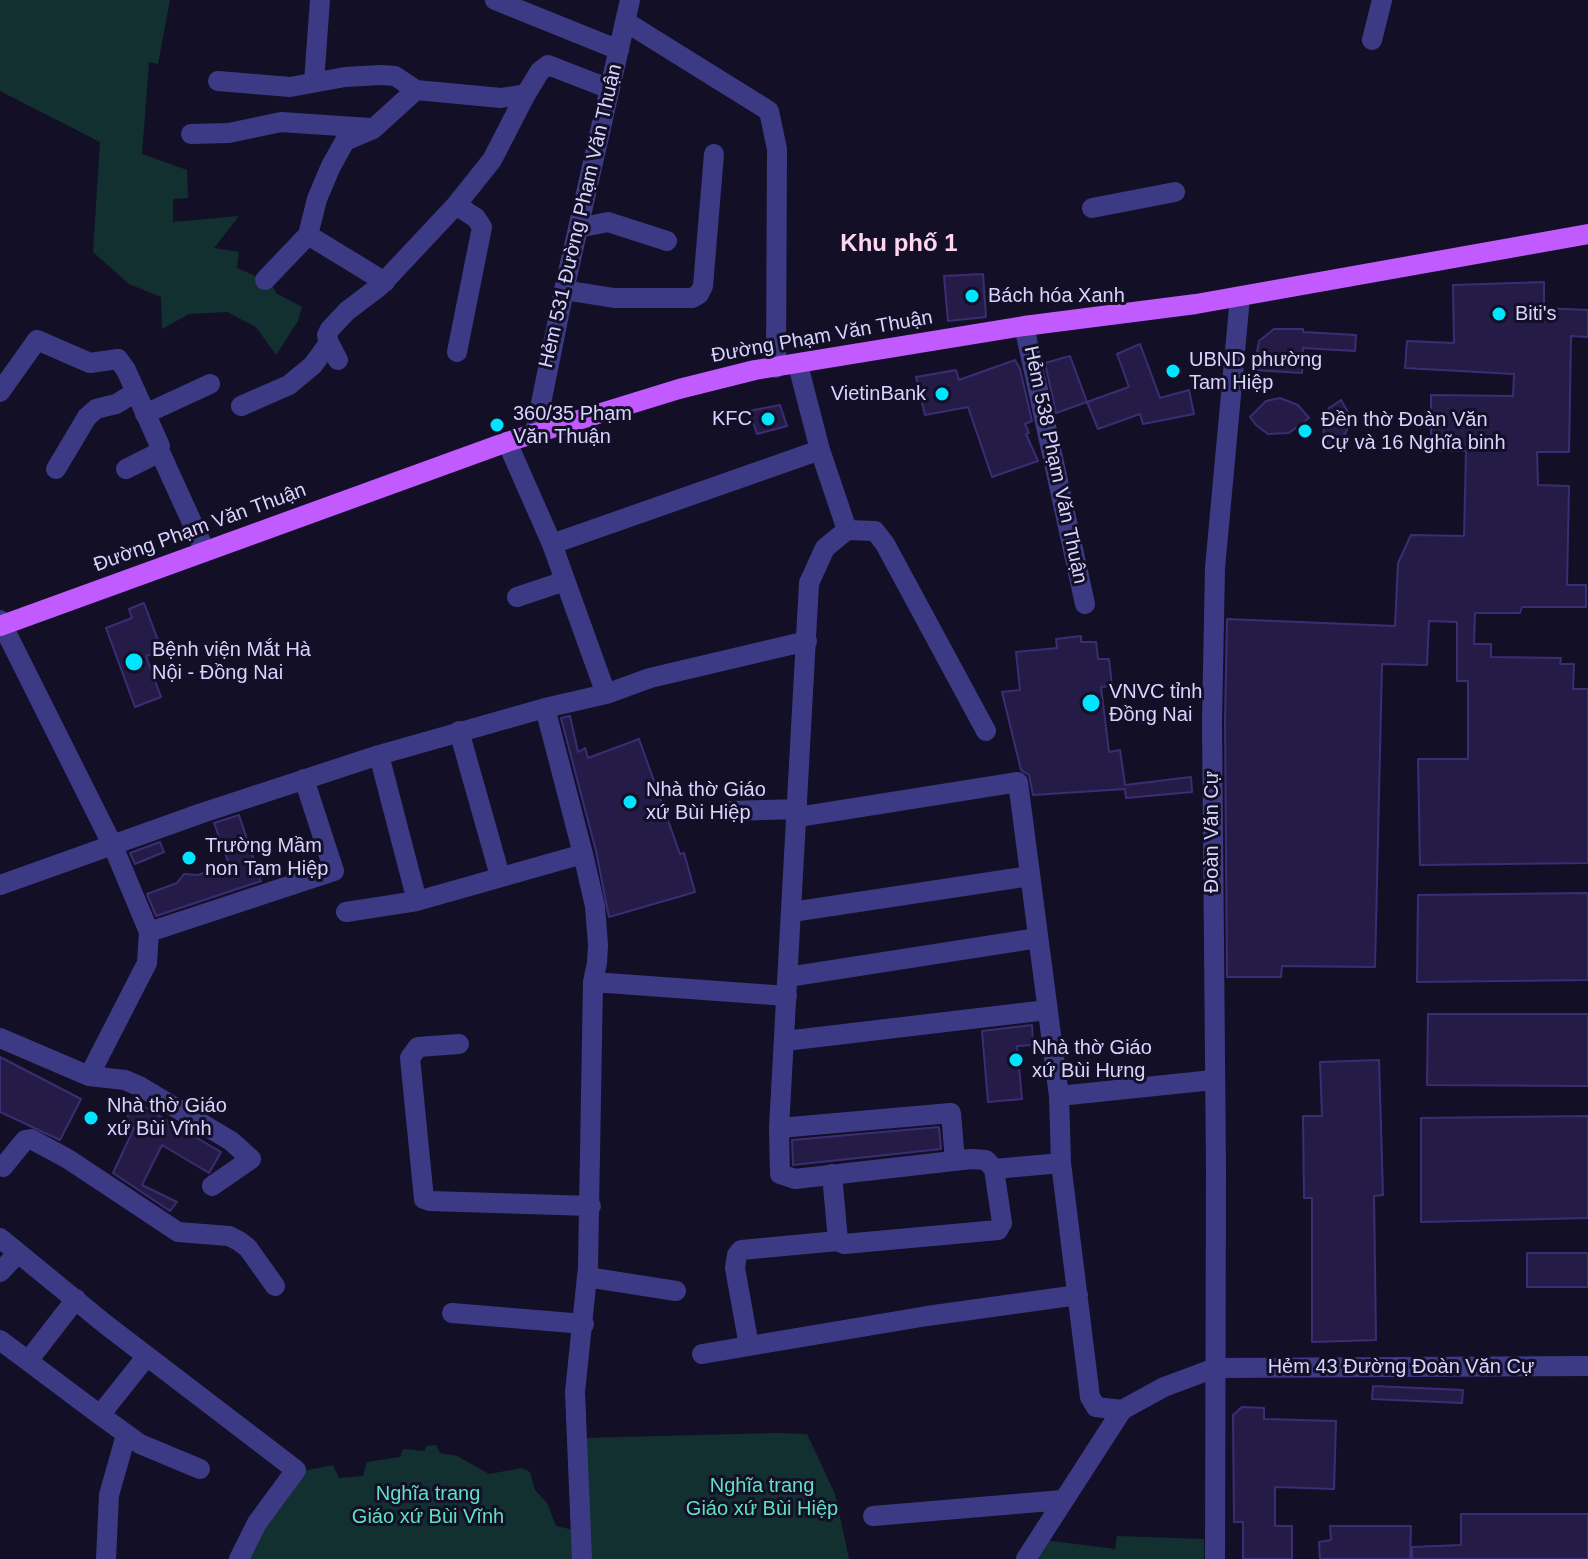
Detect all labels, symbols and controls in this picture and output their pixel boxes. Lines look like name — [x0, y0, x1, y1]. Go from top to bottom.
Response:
street label: Hẻm 531 Đường Phạm Văn Thuận — [534, 62, 628, 370]
district label: Khu phố 1 — [840, 230, 958, 258]
place label: Bách hóa Xanh — [988, 284, 1125, 308]
marker: Bách hóa Xanh — [963, 287, 981, 305]
place label: Biti's — [1515, 302, 1557, 326]
marker: Biti's — [1490, 305, 1508, 323]
street label: Đường Phạm Văn Thuận — [709, 306, 935, 368]
street label: Hẻm 538 Phạm Văn Thuận — [1018, 344, 1092, 586]
place label: UBND phường Tam Hiệp — [1189, 348, 1322, 395]
marker: UBND phường Tam Hiệp — [1164, 362, 1182, 380]
place label: VietinBank — [831, 382, 926, 406]
marker: VietinBank — [933, 385, 951, 403]
place label: 360/35 Phạm Văn Thuận — [513, 402, 632, 449]
place label: KFC — [712, 407, 752, 431]
place label: Đền thờ Đoàn Văn Cự và 16 Nghĩa binh — [1321, 408, 1506, 455]
marker: KFC — [759, 410, 777, 428]
marker: 360/35 Phạm Văn Thuận — [488, 416, 506, 434]
marker: Đền thờ Đoàn Văn Cự và 16 Nghĩa binh — [1296, 422, 1314, 440]
street label: Đường Phạm Văn Thuận — [90, 478, 310, 578]
place label: Bệnh viện Mắt Hà Nội - Đồng Nai — [152, 638, 311, 685]
marker: Bệnh viện Mắt Hà Nội - Đồng Nai — [123, 651, 145, 673]
place label: VNVC tỉnh Đồng Nai — [1109, 680, 1202, 727]
marker: VNVC tỉnh Đồng Nai — [1080, 692, 1102, 714]
street label: Đoàn Văn Cự — [1200, 771, 1224, 893]
place label: Nhà thờ Giáo xứ Bùi Hiệp — [646, 778, 766, 825]
marker: Nhà thờ Giáo xứ Bùi Hiệp — [621, 793, 639, 811]
place label: Trường Mầm non Tam Hiệp — [205, 834, 328, 881]
marker: Trường Mầm non Tam Hiệp — [180, 849, 198, 867]
place label: Nhà thờ Giáo xứ Bùi Hưng — [1032, 1036, 1152, 1083]
marker: Nhà thờ Giáo xứ Bùi Hưng — [1007, 1051, 1025, 1069]
place label: Nhà thờ Giáo xứ Bùi Vĩnh — [107, 1094, 227, 1141]
marker: Nhà thờ Giáo xứ Bùi Vĩnh — [82, 1109, 100, 1127]
street label: Hẻm 43 Đường Đoàn Văn Cự — [1268, 1355, 1534, 1379]
park label: Nghĩa trang Giáo xứ Bùi Hiệp — [686, 1474, 838, 1521]
park label: Nghĩa trang Giáo xứ Bùi Vĩnh — [352, 1482, 504, 1529]

